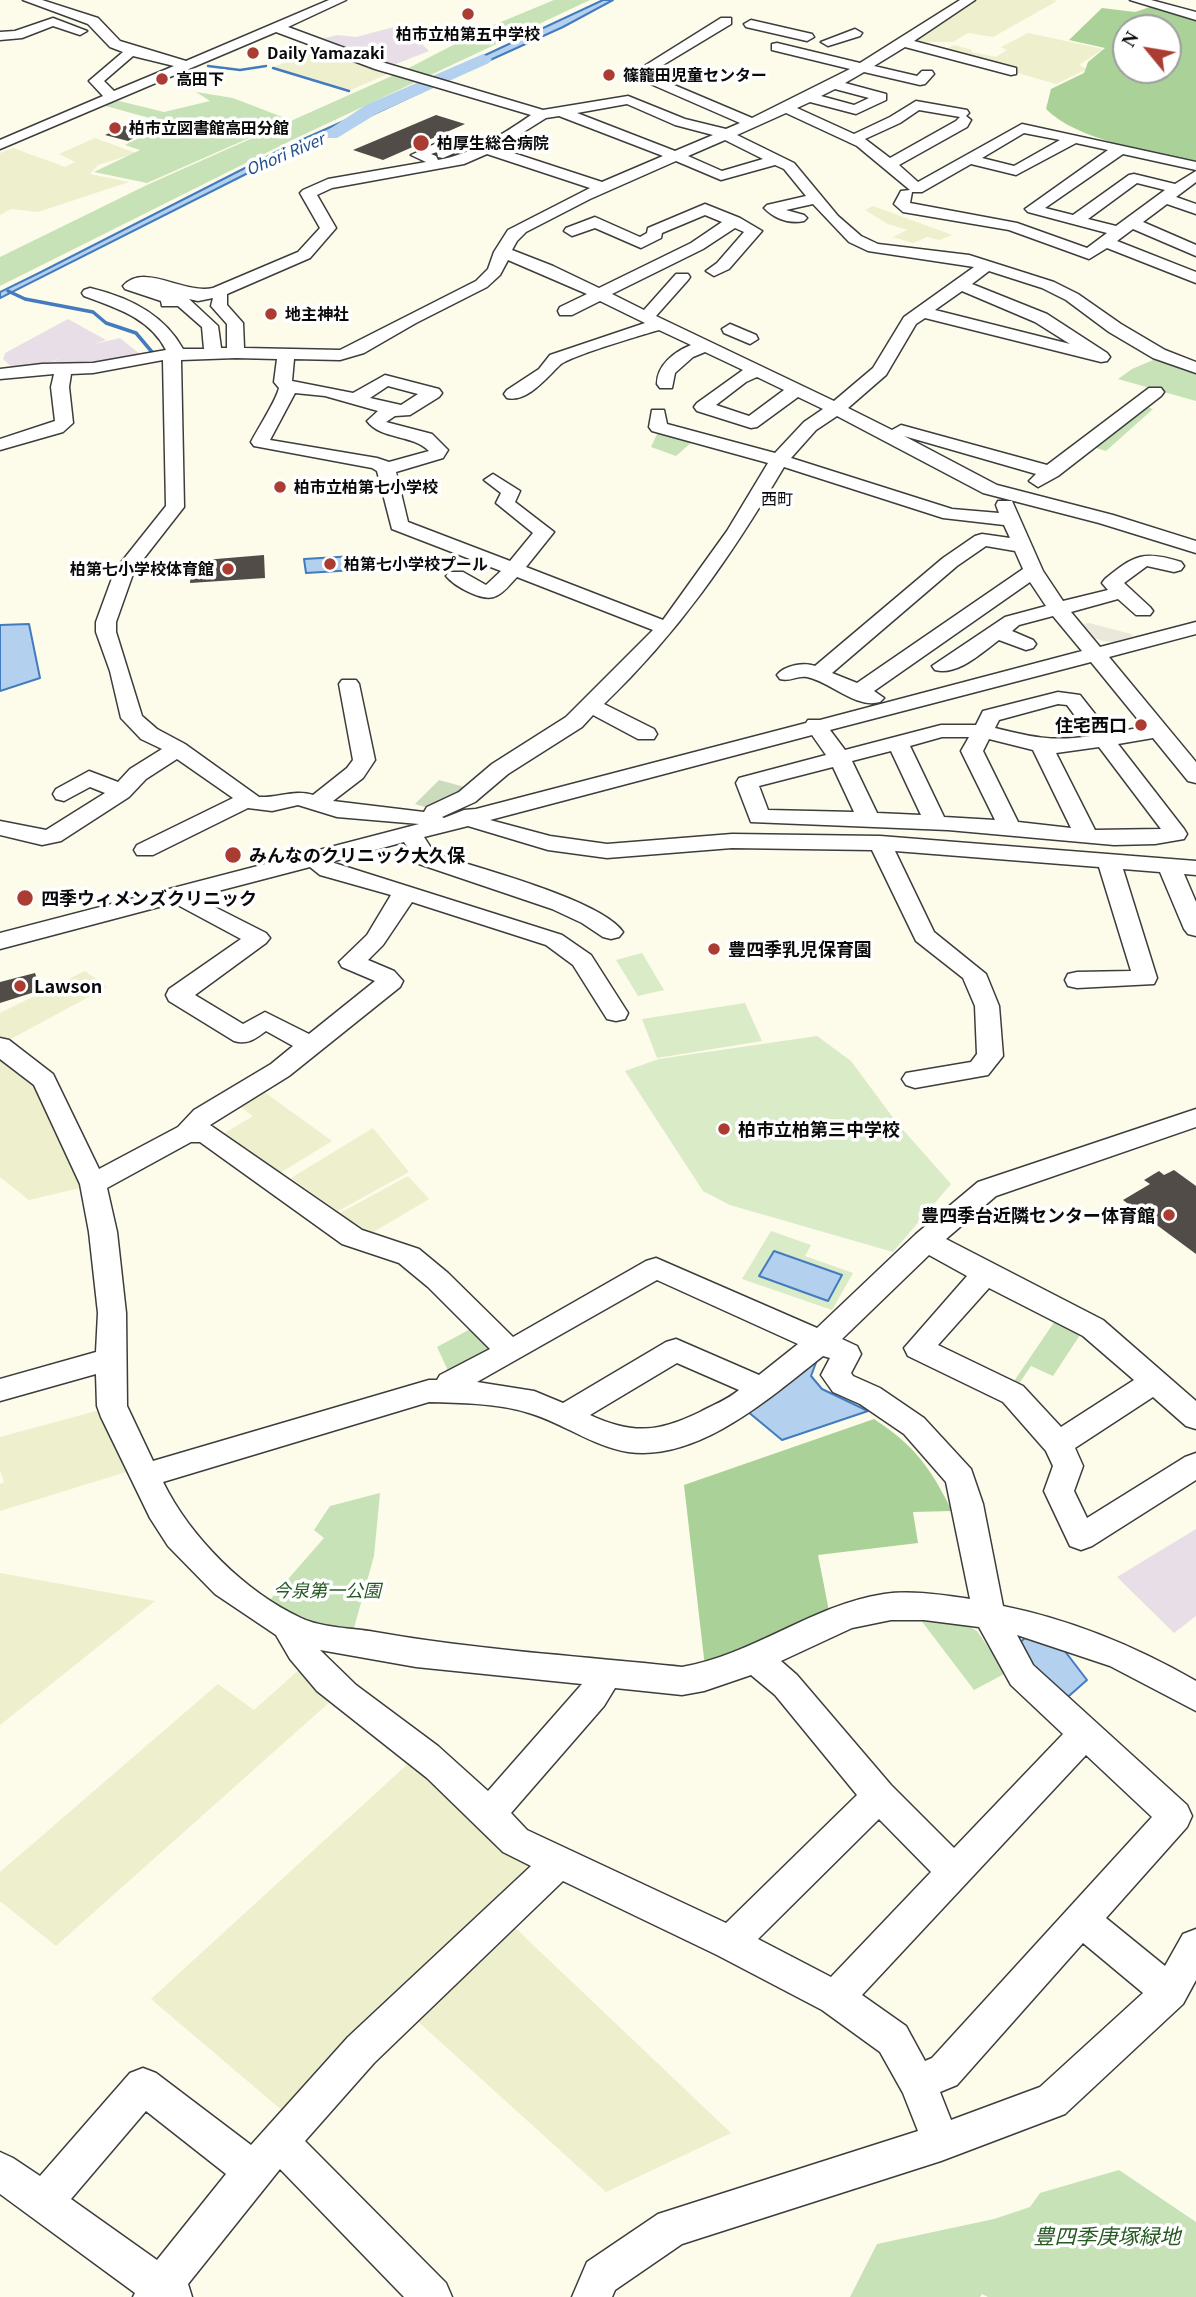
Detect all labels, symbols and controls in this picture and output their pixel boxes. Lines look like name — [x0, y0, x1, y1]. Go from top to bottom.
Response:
marker: 柏市立柏第五中学校 — [460, 6, 476, 22]
north arrow — [1112, 14, 1182, 84]
place label: 柏市立柏第五中学校 — [396, 24, 540, 44]
text: N — [1118, 28, 1143, 50]
place label: Daily Yamazaki — [267, 43, 385, 63]
marker: Daily Yamazaki — [245, 45, 261, 61]
place label: 篠籠田児童センター — [623, 65, 767, 85]
marker: 篠籠田児童センター — [601, 67, 617, 83]
place label: 高田下 — [176, 69, 224, 89]
marker: 高田下 — [154, 71, 170, 87]
place label: 柏市立図書館高田分館 — [129, 118, 289, 138]
marker: 柏市立図書館高田分館 — [107, 120, 123, 136]
water label: Ohori River — [243, 129, 327, 179]
marker: 柏厚生総合病院 — [411, 133, 431, 153]
place label: 柏厚生総合病院 — [437, 133, 549, 153]
place label: 地主神社 — [285, 304, 349, 324]
marker: 地主神社 — [263, 306, 279, 322]
place label: 柏市立柏第七小学校 — [294, 477, 438, 497]
marker: 柏市立柏第七小学校 — [272, 479, 288, 495]
district label: 西町 — [761, 489, 793, 509]
place label: 柏第七小学校プール — [344, 554, 488, 574]
marker: 柏第七小学校プール — [322, 556, 338, 572]
place label: 柏第七小学校体育館 — [70, 559, 214, 579]
marker: 柏第七小学校体育館 — [220, 561, 236, 577]
place label: 住宅西口 — [1055, 714, 1127, 736]
marker: 住宅西口 — [1133, 717, 1149, 733]
place label: みんなのクリニック大久保 — [249, 844, 465, 866]
marker: みんなのクリニック大久保 — [223, 845, 243, 865]
place label: 四季ウィメンズクリニック — [41, 887, 257, 909]
marker: 四季ウィメンズクリニック — [15, 888, 35, 908]
place label: 豊四季乳児保育園 — [728, 938, 872, 960]
marker: 豊四季乳児保育園 — [706, 941, 722, 957]
place label: Lawson — [34, 975, 102, 997]
marker: Lawson — [12, 978, 28, 994]
place label: 柏市立柏第三中学校 — [738, 1118, 900, 1140]
marker: 柏市立柏第三中学校 — [716, 1121, 732, 1137]
place label: 豊四季台近隣センター体育館 — [921, 1204, 1155, 1226]
marker: 豊四季台近隣センター体育館 — [1161, 1207, 1177, 1223]
park label: 今泉第一公園 — [273, 1579, 381, 1601]
park label: 豊四季庚塚緑地 — [1034, 2223, 1180, 2249]

